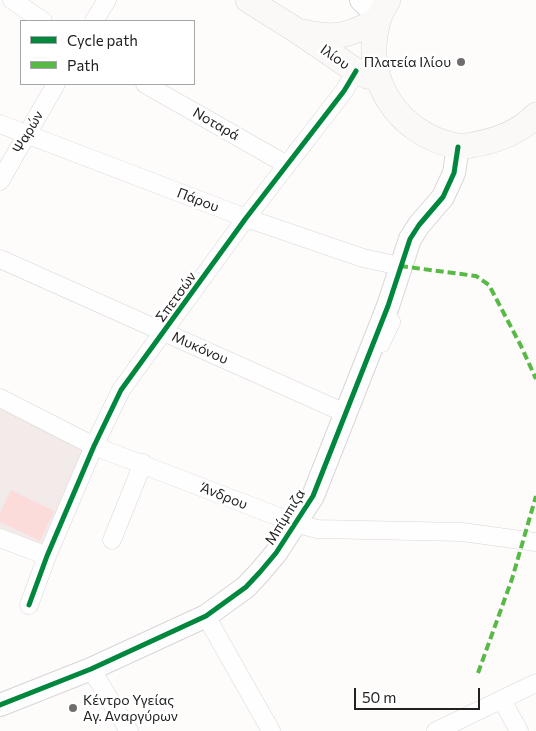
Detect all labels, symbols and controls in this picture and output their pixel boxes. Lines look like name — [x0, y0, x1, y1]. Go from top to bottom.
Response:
legend — [20, 20, 195, 85]
text: Cycle path — [67, 31, 138, 49]
street label: Ιλίου — [317, 41, 353, 73]
place label: Πλατεία Ιλίου — [364, 54, 451, 70]
text: Path — [67, 56, 99, 74]
marker: Πλατεία Ιλίου — [455, 56, 467, 68]
street label: Νοταρά — [190, 104, 242, 144]
street label: Ψαρών — [9, 108, 47, 156]
street label: Πάρου — [175, 184, 221, 216]
street label: Σπετσών — [152, 269, 200, 325]
street label: Μυκόνου — [169, 328, 231, 368]
street label: Άνδρου — [198, 479, 250, 513]
street label: Μπίμπιζα — [261, 486, 309, 548]
scale bar — [356, 678, 482, 710]
text: 50 m — [362, 688, 396, 706]
place label: Κέντρο Υγείας Αγ. Αναργύρων — [83, 692, 178, 724]
marker: Κέντρο Υγείας Αγ. Αναργύρων — [67, 702, 79, 714]

